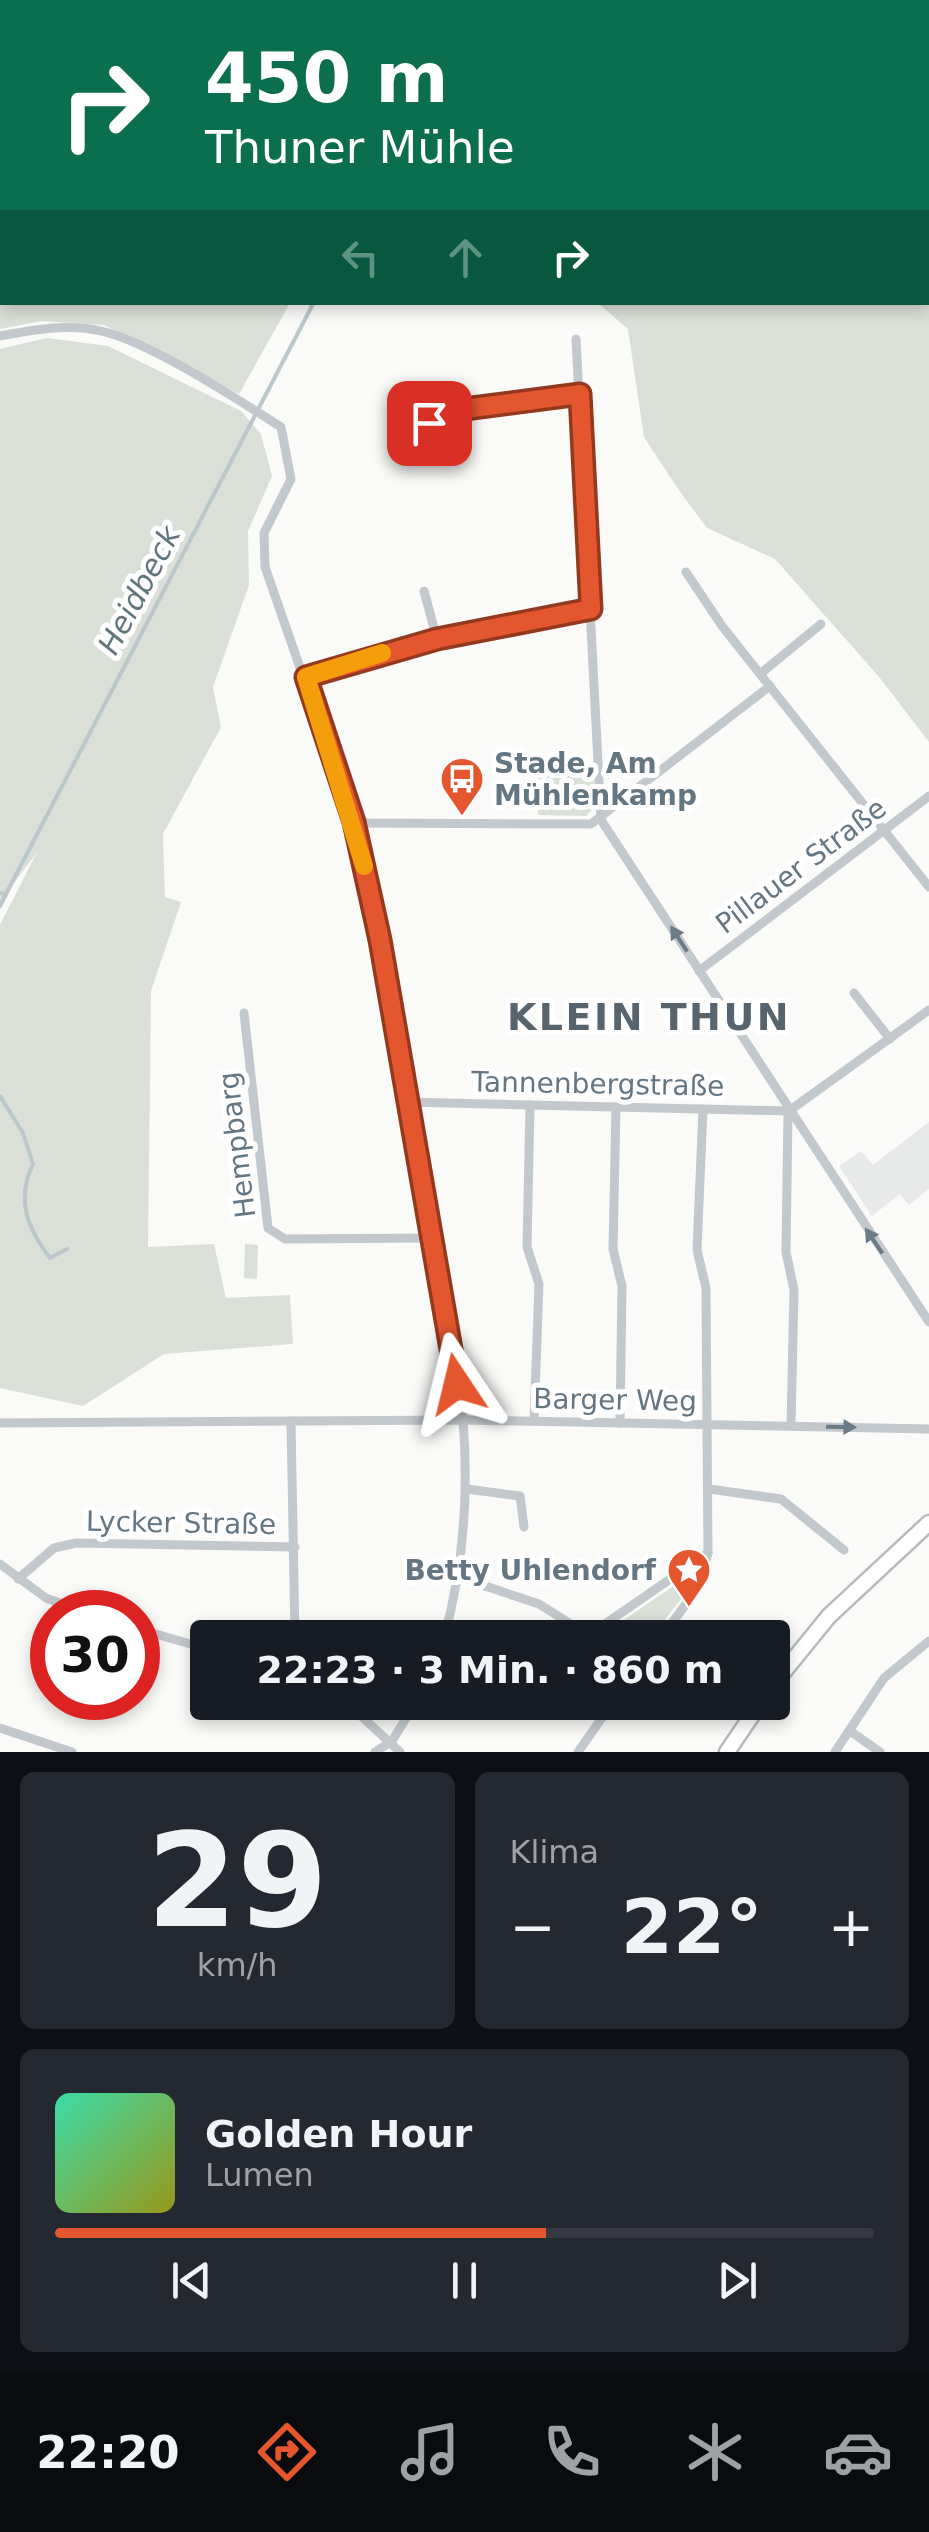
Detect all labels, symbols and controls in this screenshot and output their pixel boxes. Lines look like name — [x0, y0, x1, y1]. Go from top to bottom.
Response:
text: 450 m — [205, 37, 448, 119]
icon: right — [40, 40, 170, 170]
text: Thuner Mühle — [205, 121, 515, 174]
icon: left — [333, 230, 388, 285]
icon: ahead — [438, 230, 493, 285]
icon: right — [543, 230, 598, 285]
pin — [387, 381, 472, 466]
icon: arrive — [402, 396, 457, 451]
water label: Heidbeck — [91, 519, 188, 660]
place label: Stade, Am Mühlenkamp — [494, 747, 697, 812]
bus stop icon: Stade, Am Mühlenkamp — [439, 756, 485, 817]
street label: Pillauer Straße — [709, 791, 893, 941]
one-way arrow — [670, 925, 688, 953]
district label: KLEIN THUN — [507, 995, 791, 1039]
street label: Tannenbergstraße — [470, 1065, 725, 1103]
street label: Hempbarg — [212, 1070, 262, 1220]
one-way arrow — [866, 1228, 884, 1255]
position arrow — [405, 1332, 509, 1436]
street label: Barger Weg — [533, 1382, 697, 1418]
one-way arrow — [825, 1419, 857, 1435]
street label: Lycker Straße — [86, 1505, 276, 1541]
place icon: Betty Uhlendorf — [666, 1547, 712, 1608]
place label: Betty Uhlendorf — [404, 1554, 657, 1587]
speed limit sign: 30 — [30, 1590, 160, 1720]
text: 22:23 · 3 Min. · 860 m — [257, 1648, 723, 1692]
text: 29 — [147, 1805, 328, 1957]
text: Klima — [510, 1833, 599, 1871]
text: 22° — [621, 1883, 763, 1971]
text: − — [510, 1895, 556, 1959]
text: + — [828, 1895, 874, 1959]
text: km/h — [197, 1946, 278, 1984]
text: Golden Hour — [205, 2112, 472, 2156]
text: Lumen — [205, 2156, 314, 2194]
icon: previous — [164, 2253, 219, 2308]
icon: pause — [437, 2253, 492, 2308]
icon: next — [710, 2253, 765, 2308]
icon: directions — [252, 2417, 322, 2487]
icon: music — [395, 2417, 465, 2487]
icon: phone — [537, 2417, 607, 2487]
icon: climate — [680, 2417, 750, 2487]
icon: car — [823, 2417, 893, 2487]
text: 22:20 — [36, 2426, 180, 2479]

